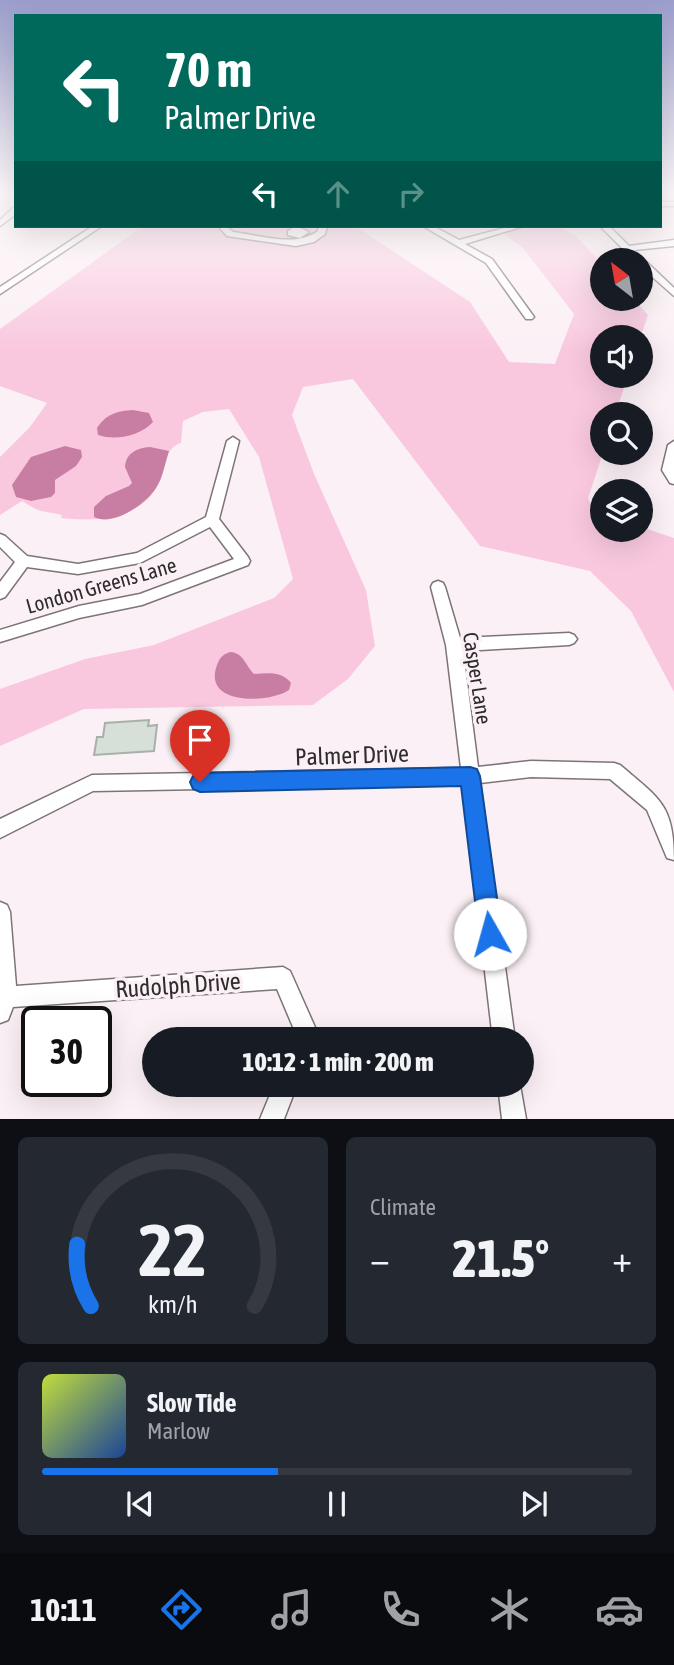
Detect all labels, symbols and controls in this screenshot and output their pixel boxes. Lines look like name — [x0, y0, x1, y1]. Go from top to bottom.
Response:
text: 70 m — [164, 41, 252, 97]
icon: left — [49, 42, 140, 133]
text: Palmer Drive — [164, 99, 316, 136]
icon: left — [246, 175, 284, 213]
icon: ahead — [319, 175, 357, 213]
icon: right — [392, 175, 430, 213]
north arrow — [590, 248, 653, 312]
map controls — [590, 248, 653, 542]
button: sound — [590, 325, 653, 388]
button: search — [590, 402, 653, 465]
button: layers — [590, 479, 653, 542]
street label: London Greens Lane — [23, 552, 179, 618]
street label: Casper Lane — [459, 630, 497, 726]
pin — [170, 710, 230, 782]
icon: arrive — [181, 721, 219, 759]
street label: Palmer Drive — [295, 740, 409, 770]
position arrow — [453, 897, 527, 971]
street label: Rudolph Drive — [114, 967, 242, 1003]
speed limit sign: 30 — [21, 1006, 112, 1097]
text: 10:12 · 1 min · 200 m — [242, 1047, 434, 1077]
text: Climate — [370, 1194, 436, 1220]
text: 22 — [139, 1209, 207, 1292]
text: 21.5° — [453, 1228, 549, 1288]
text: − — [370, 1237, 390, 1280]
text: + — [612, 1237, 632, 1280]
text: km/h — [148, 1290, 198, 1318]
text: Slow Tide — [147, 1388, 237, 1418]
text: Marlow — [147, 1418, 210, 1444]
icon: previous — [121, 1485, 159, 1523]
icon: pause — [318, 1485, 356, 1523]
icon: next — [515, 1485, 553, 1523]
icon: directions — [157, 1585, 206, 1634]
icon: music — [267, 1585, 316, 1634]
icon: phone — [376, 1585, 425, 1634]
icon: climate — [485, 1585, 534, 1634]
icon: car — [595, 1585, 644, 1634]
text: 10:11 — [30, 1591, 97, 1628]

